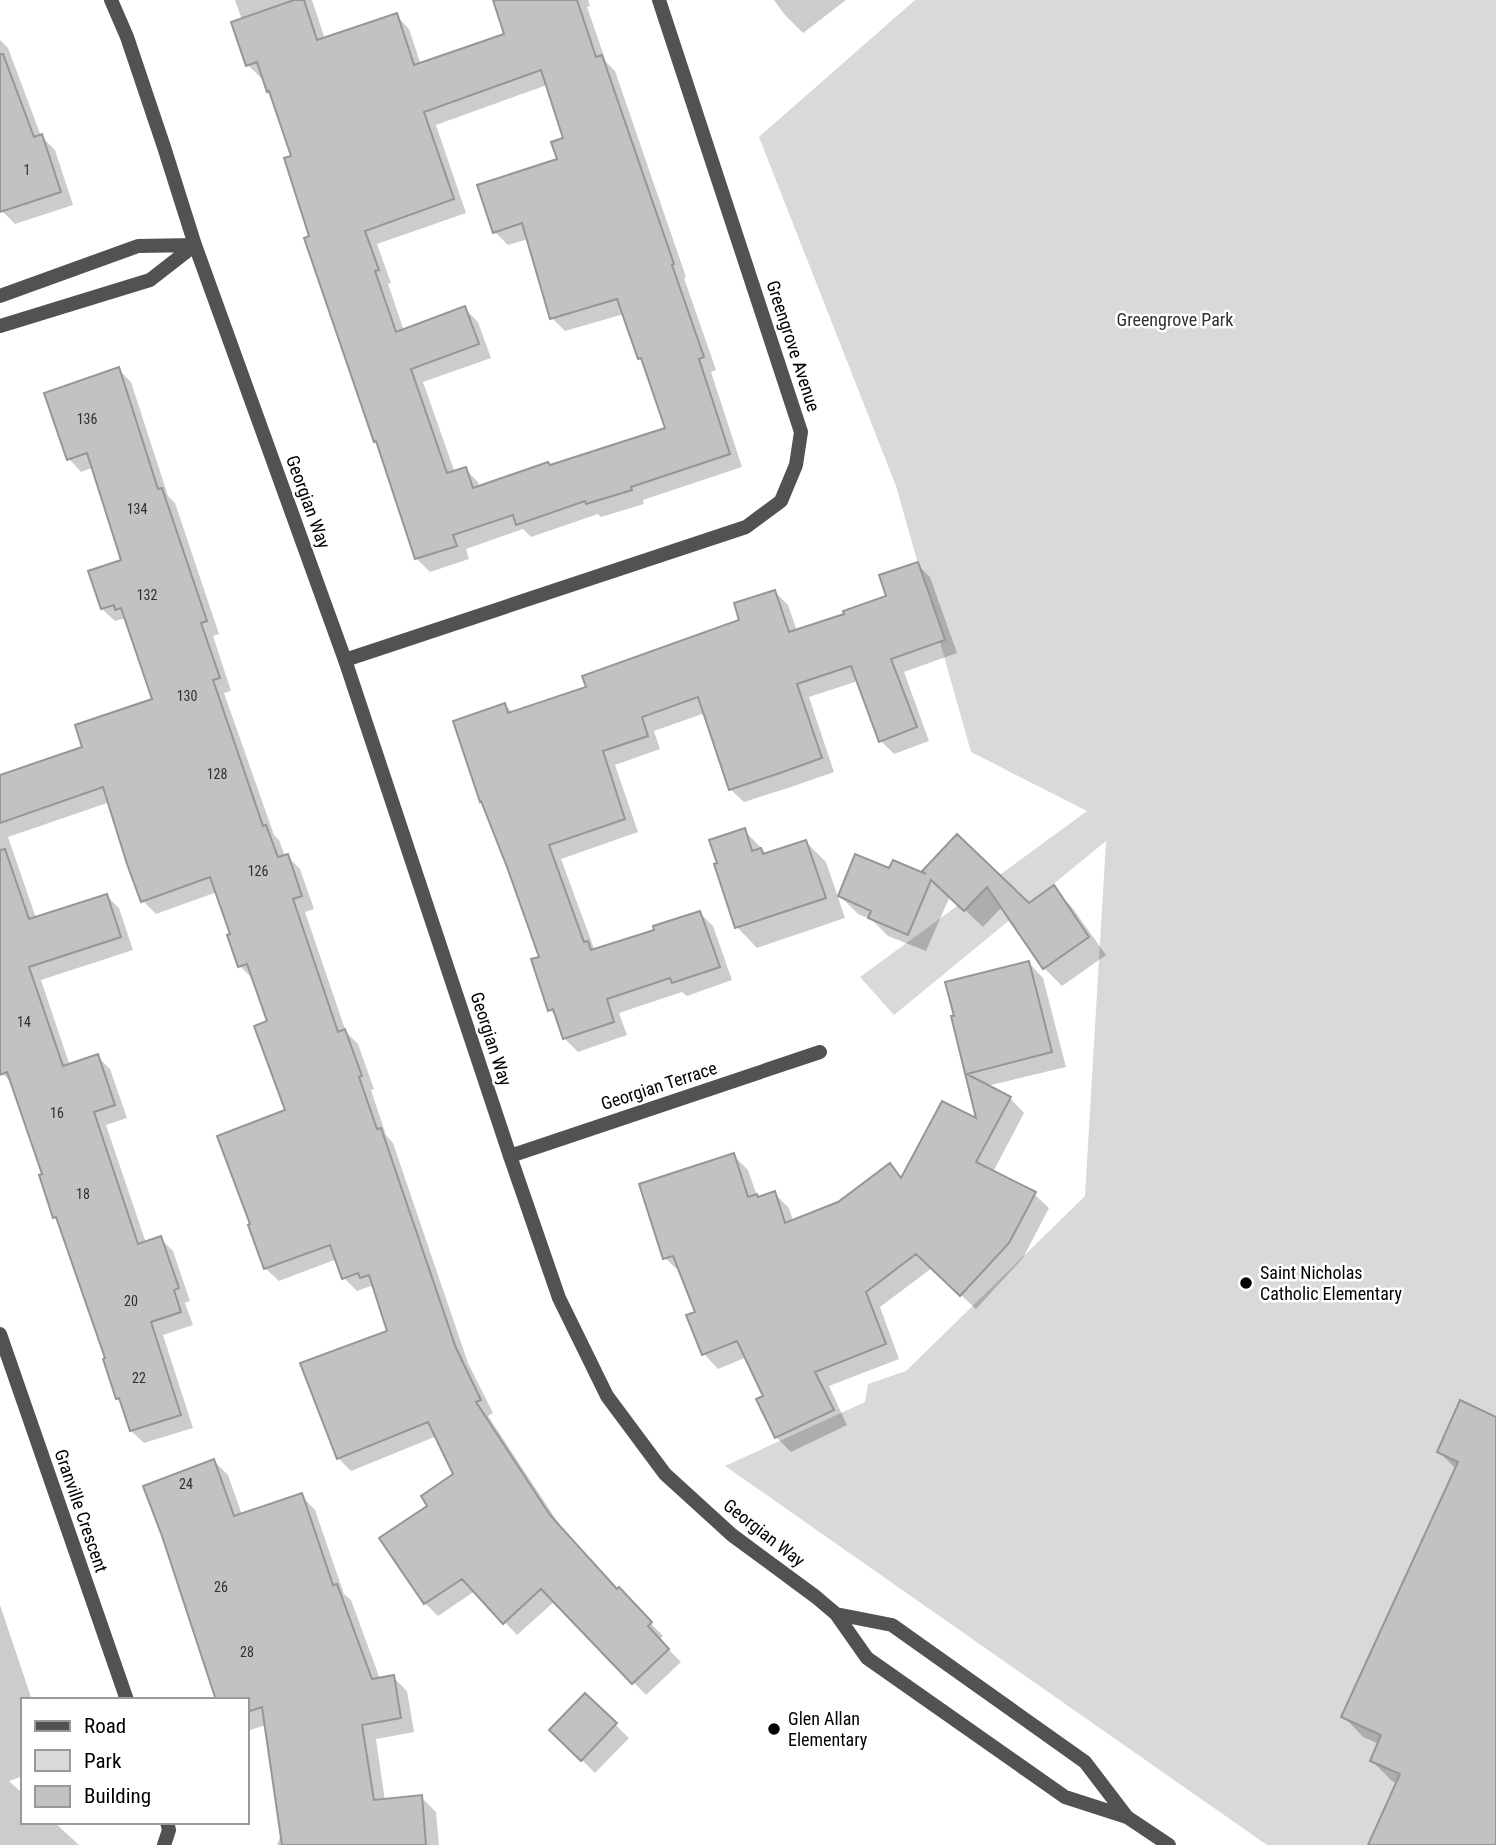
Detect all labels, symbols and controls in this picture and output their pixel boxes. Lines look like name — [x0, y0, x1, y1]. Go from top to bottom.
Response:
house number: 1 — [24, 162, 30, 178]
street label: Greengrove Avenue — [762, 278, 825, 414]
park label: Greengrove Park — [1117, 309, 1233, 330]
house number: 136 — [77, 411, 97, 427]
street label: Georgian Way — [282, 453, 335, 552]
house number: 134 — [127, 501, 147, 517]
house number: 132 — [137, 587, 157, 603]
house number: 130 — [177, 688, 197, 704]
house number: 128 — [207, 766, 227, 782]
house number: 126 — [248, 863, 268, 879]
street label: Georgian Way — [466, 989, 517, 1089]
house number: 14 — [17, 1014, 31, 1030]
street label: Georgian Terrace — [598, 1057, 719, 1114]
house number: 16 — [50, 1105, 64, 1121]
house number: 18 — [76, 1186, 90, 1202]
place label: Saint Nicholas Catholic Elementary — [1260, 1262, 1402, 1304]
marker: Saint Nicholas Catholic Elementary — [1238, 1275, 1254, 1291]
house number: 20 — [124, 1293, 138, 1309]
house number: 22 — [132, 1370, 146, 1386]
street label: Granville Crescent — [51, 1447, 112, 1575]
house number: 24 — [179, 1476, 193, 1492]
street label: Georgian Way — [720, 1494, 810, 1571]
house number: 26 — [214, 1579, 228, 1595]
house number: 28 — [240, 1644, 254, 1660]
legend — [21, 1698, 248, 1824]
place label: Glen Allan Elementary — [788, 1708, 868, 1750]
text: Road — [84, 1714, 126, 1738]
marker: Glen Allan Elementary — [766, 1721, 782, 1737]
text: Park — [84, 1749, 122, 1773]
text: Building — [84, 1784, 151, 1808]

